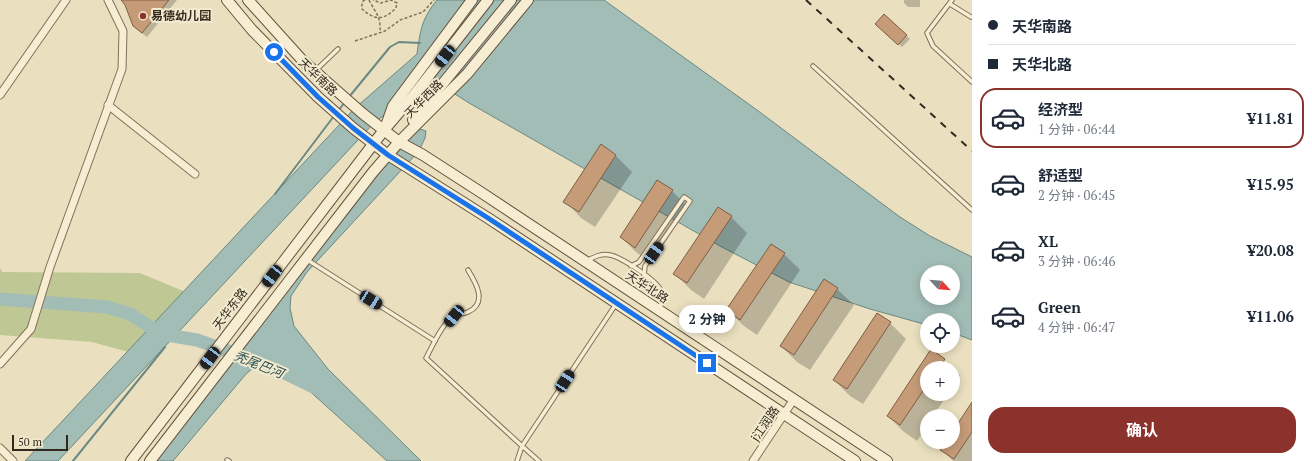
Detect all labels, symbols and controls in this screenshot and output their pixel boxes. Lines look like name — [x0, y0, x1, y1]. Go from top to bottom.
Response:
place label: 易德幼儿园 — [151, 8, 211, 23]
marker: 易德幼儿园 — [138, 11, 148, 21]
text: 天华南路 — [1012, 16, 1072, 36]
route start — [265, 43, 283, 61]
car — [433, 43, 457, 69]
text: 天华北路 — [1012, 54, 1072, 74]
street label: 天华南路 — [296, 55, 341, 99]
street label: 天华西路 — [401, 76, 446, 121]
text: 经济型 — [1038, 99, 1083, 119]
icon: car — [990, 100, 1026, 136]
text: ¥11.81 — [1247, 108, 1294, 128]
text: 1 分钟 · 06:44 — [1038, 120, 1116, 138]
text: 舒适型 — [1038, 165, 1083, 185]
icon: car — [990, 166, 1026, 202]
text: ¥15.95 — [1247, 174, 1294, 194]
text: 2 分钟 · 06:45 — [1038, 186, 1116, 204]
text: XL — [1038, 231, 1058, 251]
icon: car — [990, 232, 1026, 268]
car — [642, 240, 666, 266]
text: ¥20.08 — [1247, 240, 1294, 260]
text: 3 分钟 · 06:46 — [1038, 252, 1116, 270]
car — [260, 263, 284, 289]
north arrow — [920, 265, 960, 305]
map controls — [920, 265, 960, 449]
street label: 天华北路 — [623, 267, 671, 306]
street label: 天华东路 — [209, 285, 250, 332]
car — [358, 289, 384, 311]
text: Green — [1038, 297, 1081, 317]
icon: car — [990, 298, 1026, 334]
car — [442, 303, 466, 329]
callout: 2 分钟 — [679, 305, 735, 333]
text: ¥11.06 — [1247, 306, 1294, 326]
text: 2 分钟 — [689, 310, 725, 328]
button: locate — [920, 313, 960, 353]
text: 4 分钟 · 06:47 — [1038, 318, 1116, 336]
car — [198, 345, 222, 371]
water label: 秃尾巴河 — [232, 346, 289, 383]
route end — [698, 354, 716, 372]
button: + — [920, 361, 960, 401]
car — [553, 368, 577, 394]
street label: j江润路 — [747, 403, 782, 444]
button: 确认 — [988, 407, 1296, 453]
button: − — [920, 409, 960, 449]
scale bar — [12, 433, 68, 452]
text: 50 m — [18, 435, 42, 449]

